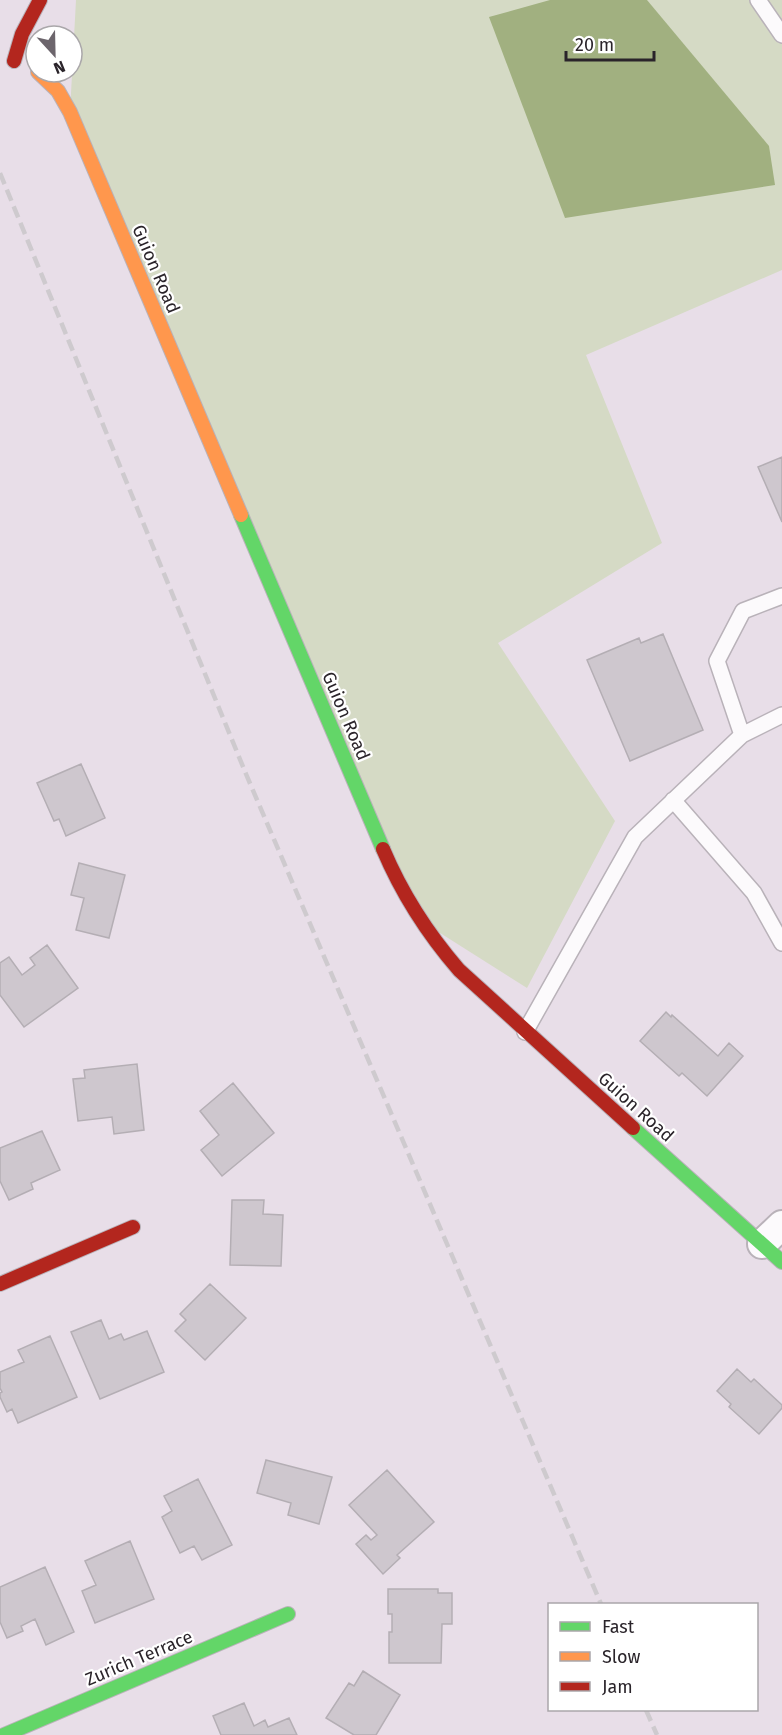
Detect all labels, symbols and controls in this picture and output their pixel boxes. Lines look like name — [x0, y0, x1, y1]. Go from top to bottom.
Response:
north arrow — [24, 24, 84, 84]
scale bar — [566, 24, 654, 62]
text: 20 m — [575, 34, 614, 56]
text: N — [51, 57, 68, 78]
street label: Guion Road — [127, 221, 185, 317]
street label: Guion Road — [317, 668, 375, 764]
street label: Guion Road — [594, 1067, 678, 1147]
legend — [548, 1603, 758, 1711]
text: Fast — [602, 1616, 635, 1638]
street label: Zurich Terrace — [82, 1625, 196, 1691]
text: Slow — [602, 1646, 641, 1668]
text: Jam — [602, 1676, 633, 1698]

